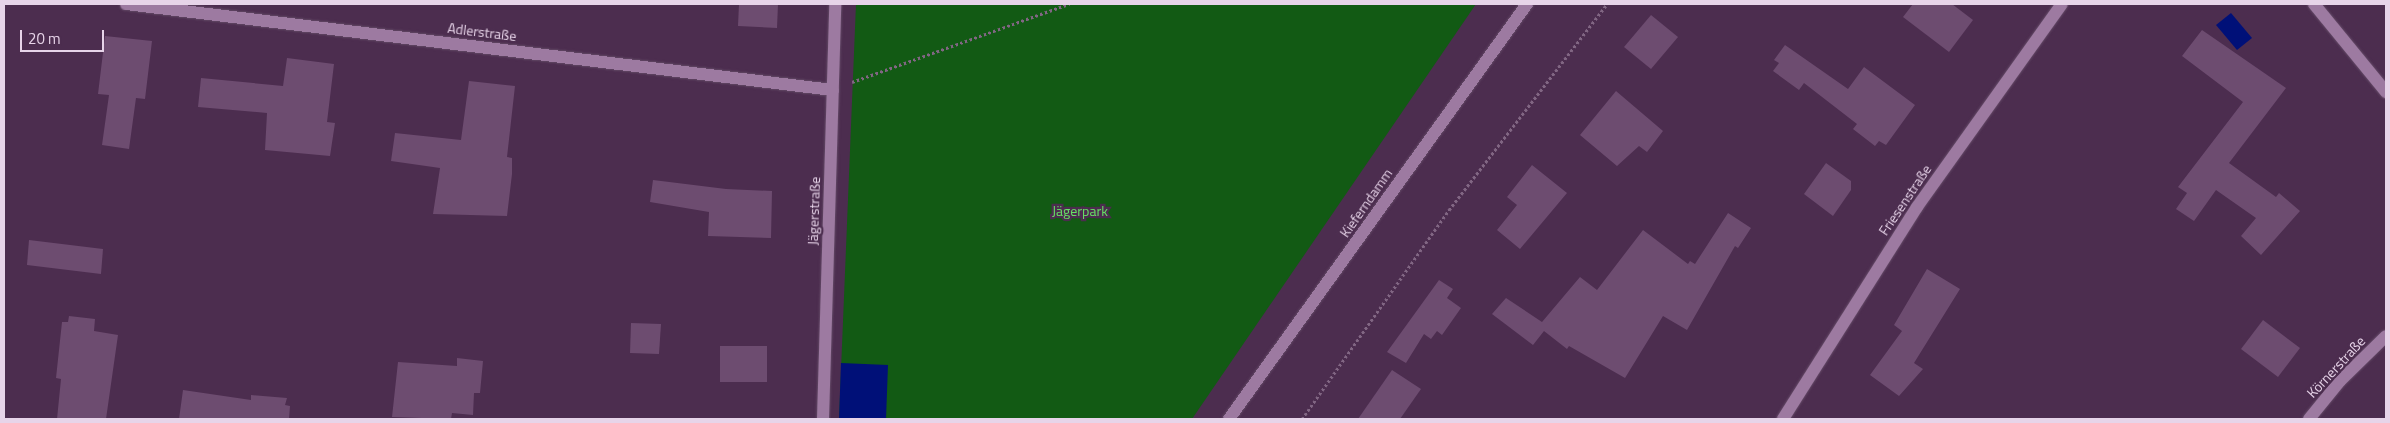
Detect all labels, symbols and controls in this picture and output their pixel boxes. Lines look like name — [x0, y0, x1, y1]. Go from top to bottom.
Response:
street label: Adlerstraße — [447, 19, 517, 45]
scale bar — [22, 20, 106, 52]
text: 20 m — [28, 27, 61, 50]
street label: Friesenstraße — [1875, 162, 1935, 238]
street label: Kieferndamm — [1336, 165, 1396, 241]
street label: Jägerstraße — [804, 176, 824, 246]
park label: Jägerpark — [1052, 203, 1108, 219]
street label: Körnerstraße — [2303, 333, 2369, 401]

